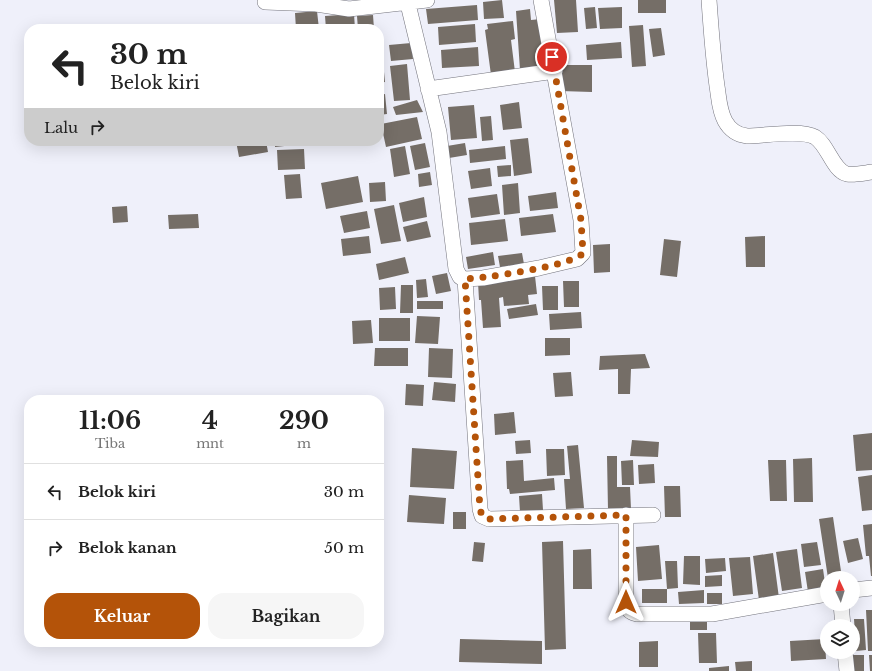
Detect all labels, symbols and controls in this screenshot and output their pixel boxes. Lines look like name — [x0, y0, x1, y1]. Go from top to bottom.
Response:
text: 30 m — [110, 37, 187, 72]
icon: left — [44, 40, 96, 92]
pin — [535, 40, 569, 74]
icon: arrive — [541, 46, 563, 68]
text: Belok kiri — [110, 72, 200, 94]
icon: right — [86, 116, 108, 138]
text: Lalu — [44, 118, 78, 137]
text: 11:06 — [79, 406, 141, 435]
text: 4 — [202, 406, 218, 435]
text: 290 — [279, 406, 329, 435]
text: Tiba — [95, 435, 125, 452]
text: mnt — [196, 435, 224, 452]
text: m — [297, 435, 311, 452]
icon: left — [44, 481, 66, 503]
text: Belok kiri — [78, 482, 156, 501]
text: 30 m — [324, 482, 364, 501]
icon: right — [44, 537, 66, 559]
text: Belok kanan — [78, 538, 177, 557]
text: 50 m — [324, 538, 364, 557]
north arrow — [820, 571, 860, 611]
map controls — [820, 571, 860, 659]
position arrow — [605, 581, 647, 623]
button: Keluar — [44, 593, 200, 639]
button: Bagikan — [208, 593, 364, 639]
button: layers — [820, 619, 860, 659]

